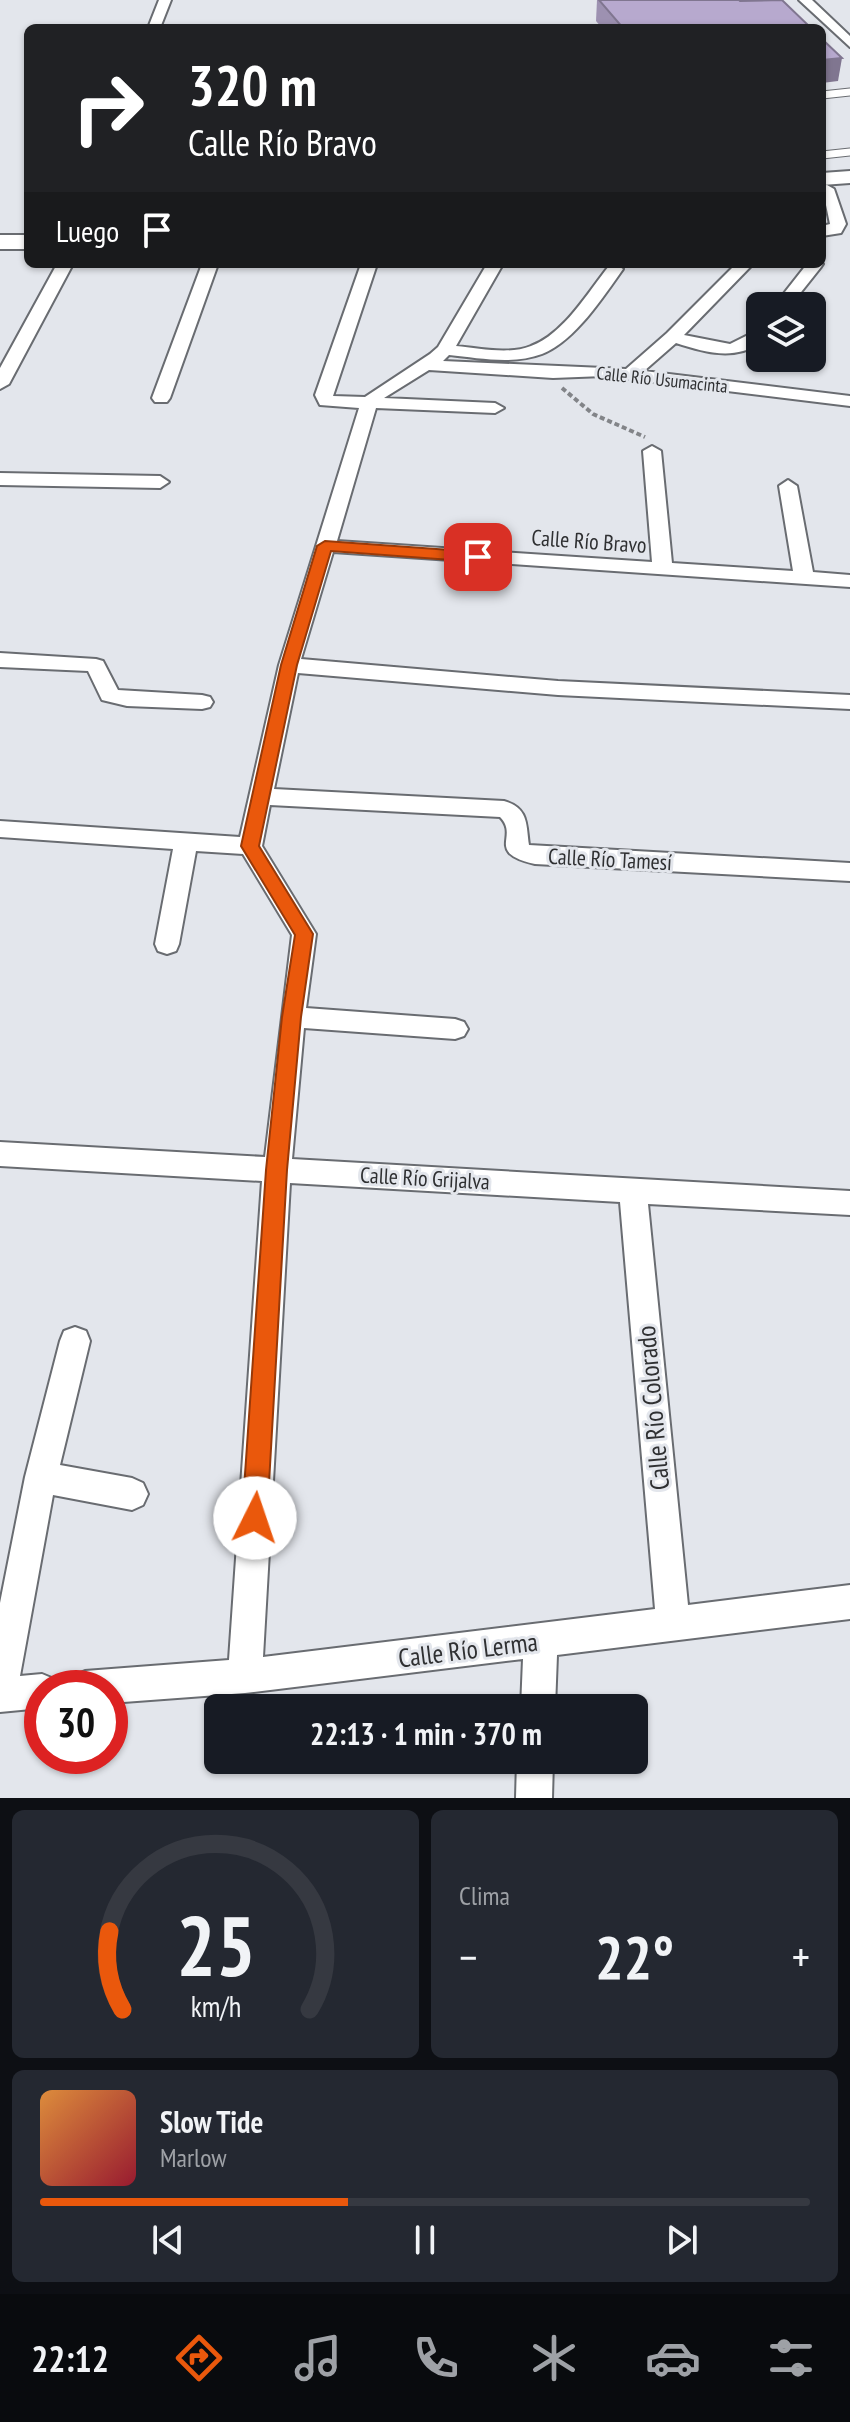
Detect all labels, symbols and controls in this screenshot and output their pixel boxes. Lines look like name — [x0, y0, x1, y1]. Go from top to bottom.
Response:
text: 320 m — [188, 49, 317, 121]
icon: right — [56, 56, 160, 160]
text: Calle Río Bravo — [188, 119, 377, 166]
icon: arrive — [135, 208, 179, 252]
text: Luego — [56, 211, 119, 250]
map controls — [746, 292, 826, 372]
button: layers — [746, 292, 826, 372]
street label: Calle Río Usumacinta — [595, 361, 729, 398]
pin — [444, 523, 512, 591]
street label: Calle Río Bravo — [530, 523, 648, 559]
icon: arrive — [456, 535, 500, 579]
street label: Calle Río Tamesí — [547, 842, 673, 876]
street label: Calle Río Grijalva — [359, 1161, 491, 1195]
street label: Calle Río Colorado — [629, 1324, 676, 1492]
position arrow — [213, 1476, 297, 1560]
street label: Calle Río Lerma — [396, 1625, 539, 1674]
speed limit sign: 30 — [24, 1670, 128, 1774]
text: 22:13 · 1 min · 370 m — [310, 1714, 542, 1753]
text: Clima — [459, 1879, 510, 1912]
text: 25 — [176, 1891, 255, 1999]
text: 22° — [595, 1918, 674, 1996]
text: − — [459, 1928, 477, 1985]
text: + — [792, 1928, 810, 1985]
text: km/h — [190, 1988, 241, 2025]
text: Slow Tide — [160, 2102, 263, 2141]
text: Marlow — [160, 2141, 226, 2174]
icon: previous — [146, 2218, 190, 2262]
icon: pause — [403, 2218, 447, 2262]
icon: next — [660, 2218, 704, 2262]
icon: directions — [171, 2330, 227, 2386]
icon: music — [290, 2330, 346, 2386]
icon: phone — [408, 2330, 464, 2386]
icon: climate — [526, 2330, 582, 2386]
icon: car — [645, 2330, 701, 2386]
icon: filters — [763, 2330, 819, 2386]
text: 22:12 — [31, 2335, 109, 2382]

